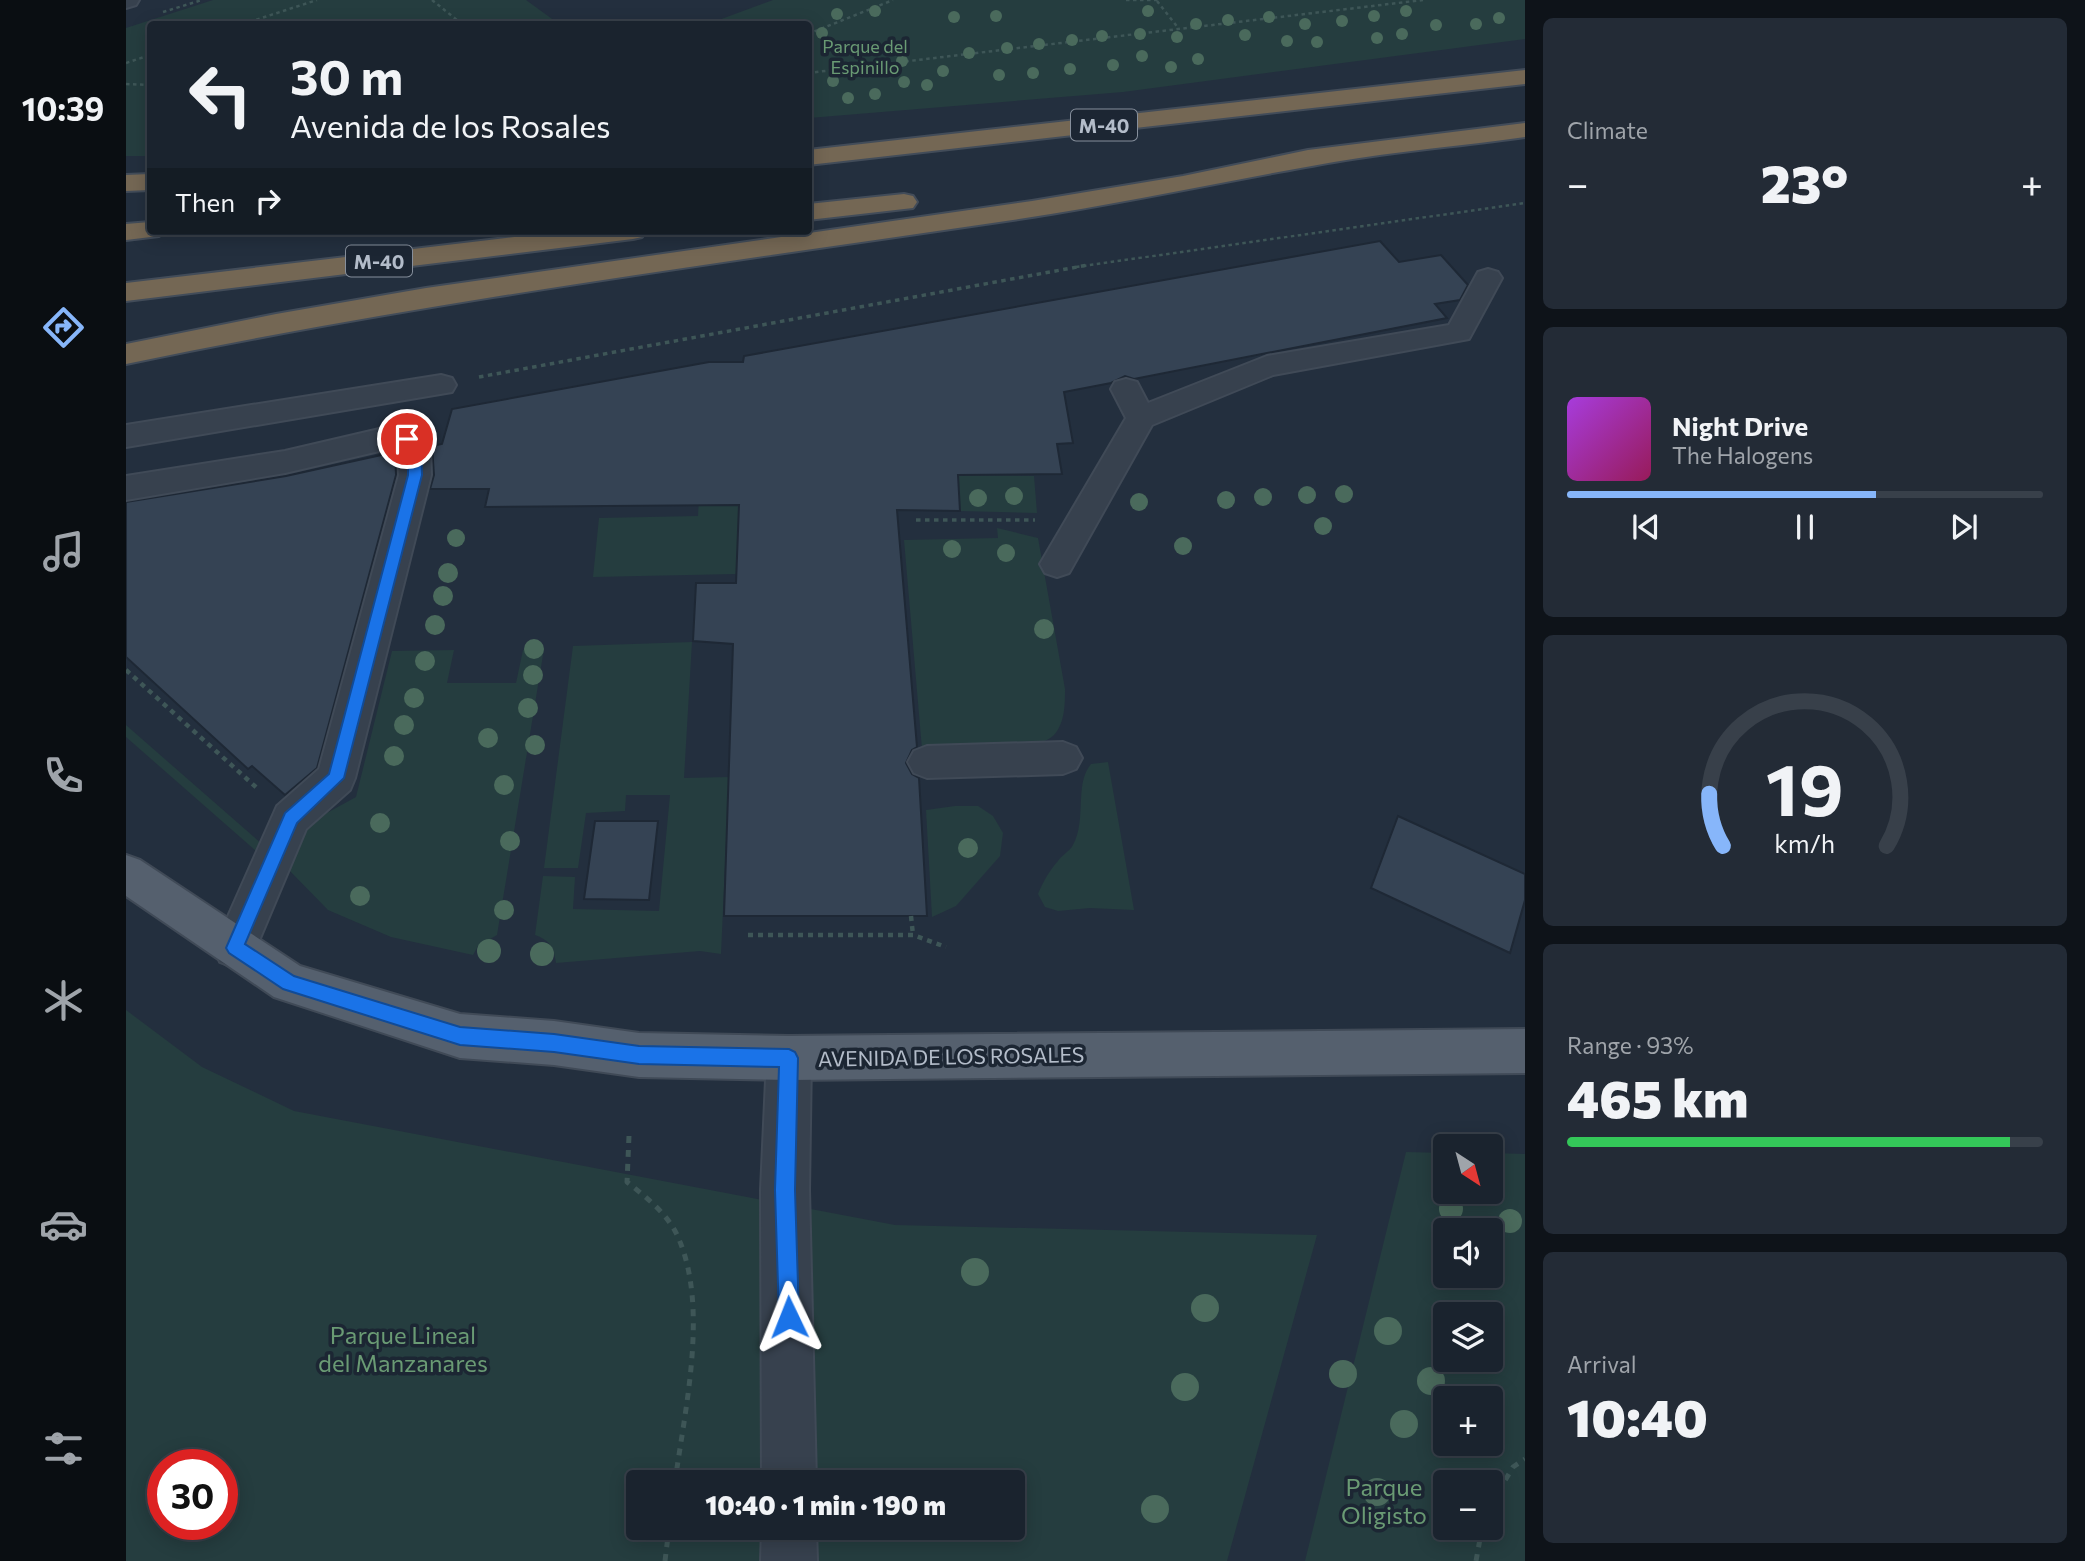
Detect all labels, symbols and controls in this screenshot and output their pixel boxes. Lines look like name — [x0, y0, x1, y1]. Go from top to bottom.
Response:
park label: Parque del Espinillo — [822, 35, 908, 78]
text: 30 m — [290, 45, 403, 105]
icon: left — [175, 49, 266, 140]
text: 10:39 — [22, 88, 104, 128]
text: Avenida de los Rosales — [290, 105, 611, 145]
road number: M-40 — [1071, 110, 1137, 140]
text: Climate — [1567, 116, 1648, 144]
text: 23° — [1761, 150, 1848, 214]
text: − — [1567, 159, 1589, 206]
text: + — [2021, 159, 2043, 206]
icon: right — [249, 182, 287, 220]
text: Then — [175, 186, 235, 217]
road number: M-40 — [346, 246, 412, 276]
icon: directions — [39, 303, 88, 352]
pin — [377, 409, 437, 469]
text: Night Drive — [1672, 410, 1808, 441]
icon: arrive — [388, 420, 426, 458]
text: The Halogens — [1672, 441, 1813, 469]
icon: previous — [1627, 508, 1665, 546]
icon: pause — [1786, 508, 1824, 546]
icon: next — [1945, 508, 1983, 546]
icon: music — [39, 527, 88, 576]
text: 19 — [1766, 743, 1844, 832]
icon: phone — [39, 751, 88, 800]
text: km/h — [1775, 828, 1835, 858]
icon: climate — [39, 976, 88, 1025]
text: Range · 93% — [1567, 1031, 1693, 1059]
street label: AVENIDA DE LOS ROSALES — [818, 1041, 1084, 1071]
text: 465 km — [1567, 1065, 1748, 1129]
north arrow — [1433, 1134, 1503, 1204]
map controls — [1433, 1134, 1503, 1540]
icon: car — [39, 1200, 88, 1249]
button: sound — [1433, 1218, 1503, 1288]
position arrow — [752, 1280, 826, 1354]
button: layers — [1433, 1302, 1503, 1372]
park label: Parque Lineal del Manzanares — [318, 1320, 488, 1377]
text: Arrival — [1567, 1350, 1637, 1378]
text: 10:40 — [1567, 1384, 1708, 1448]
button: + — [1433, 1386, 1503, 1456]
icon: filters — [39, 1424, 88, 1473]
speed limit sign: 30 — [147, 1449, 238, 1540]
button: − — [1433, 1470, 1503, 1540]
park label: Parque Oligisto — [1341, 1472, 1427, 1529]
text: 10:40 · 1 min · 190 m — [705, 1489, 946, 1520]

